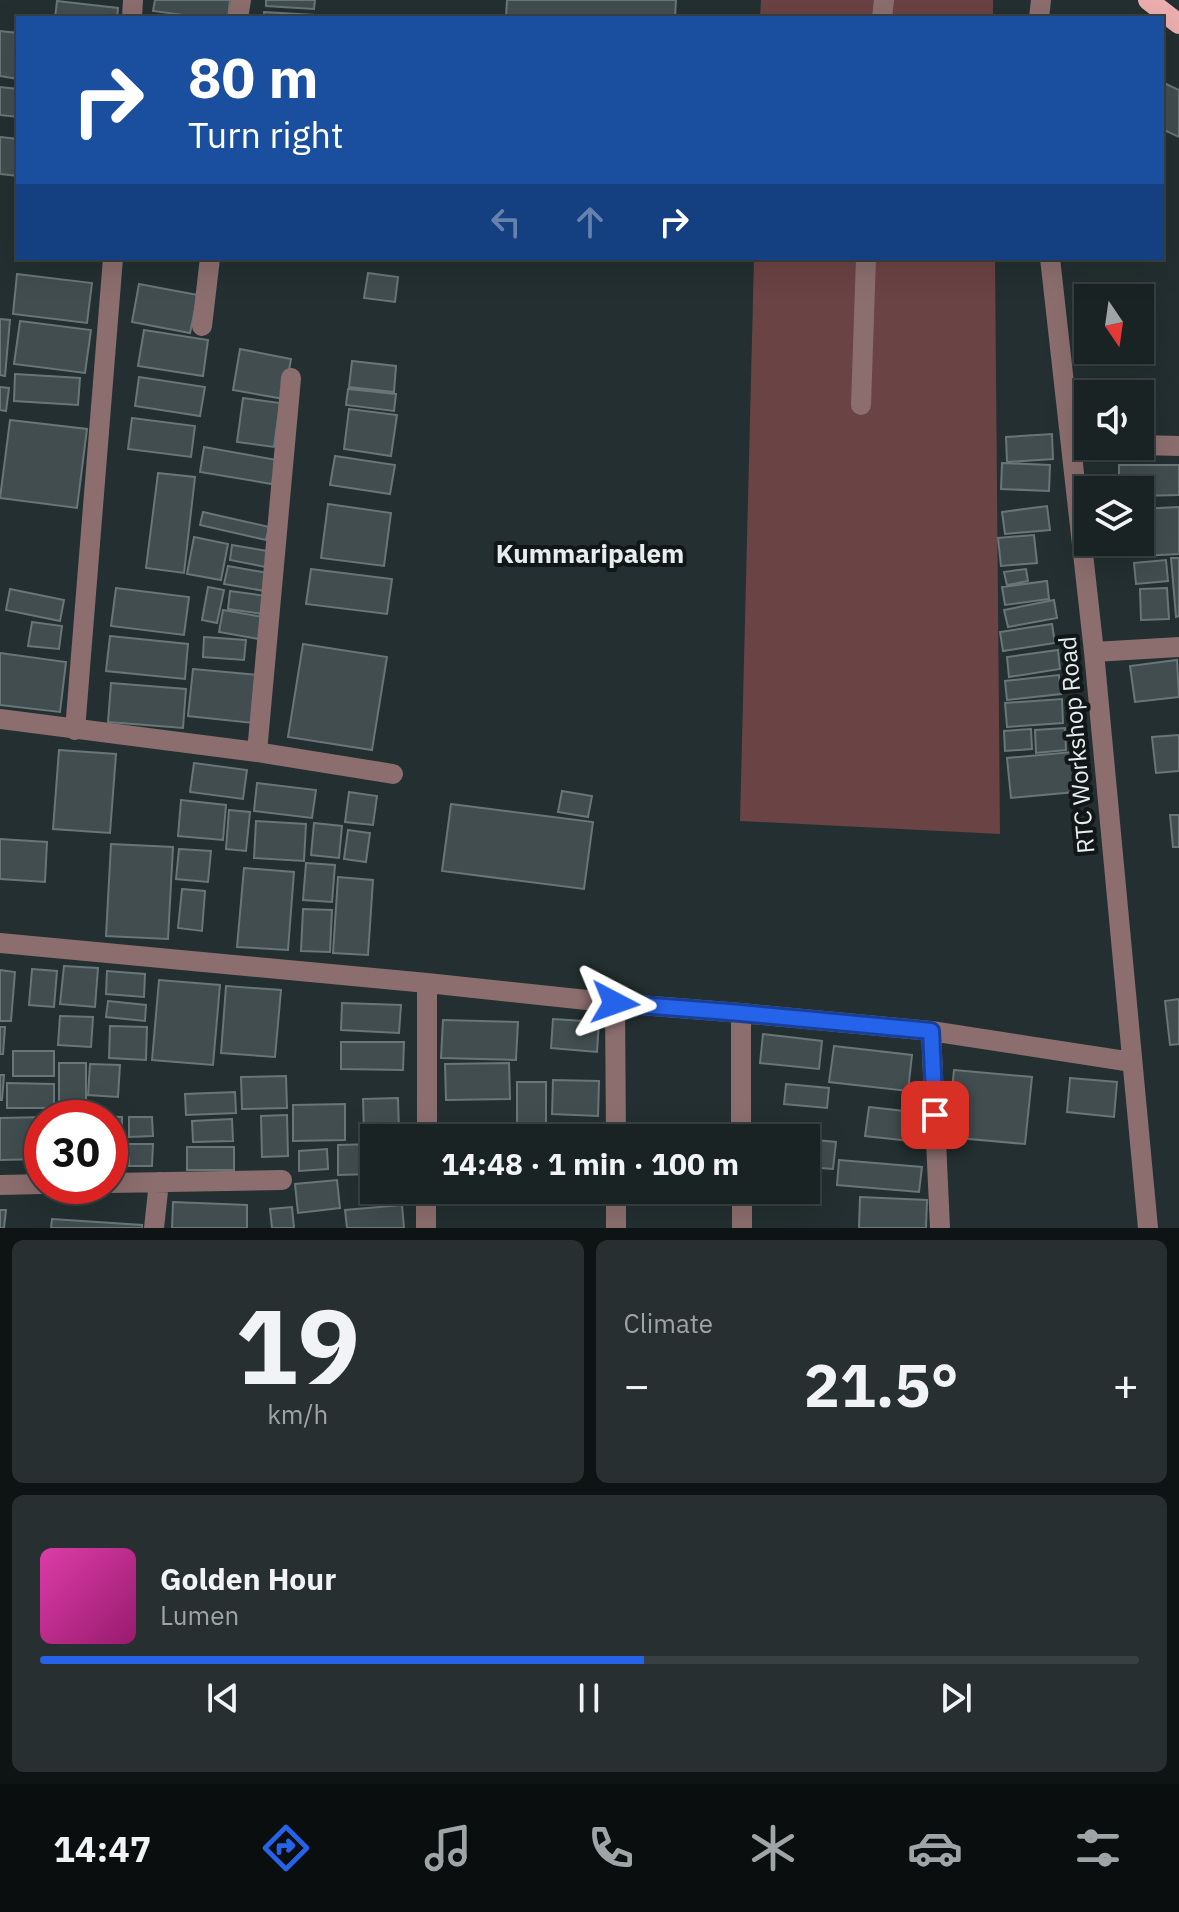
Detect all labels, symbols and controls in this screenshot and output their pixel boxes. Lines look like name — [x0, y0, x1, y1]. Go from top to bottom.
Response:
text: 80 m — [188, 41, 318, 113]
icon: right — [56, 48, 160, 152]
text: Turn right — [188, 111, 344, 158]
icon: left — [484, 200, 528, 244]
icon: ahead — [568, 200, 612, 244]
icon: right — [652, 200, 696, 244]
north arrow — [1074, 284, 1154, 364]
map controls — [1074, 284, 1154, 556]
button: sound — [1074, 380, 1154, 460]
button: layers — [1074, 476, 1154, 556]
district label: Kummaripalem — [496, 536, 684, 570]
street label: RTC Workshop Road — [1051, 635, 1101, 855]
position arrow — [573, 961, 657, 1045]
pin — [901, 1081, 969, 1149]
icon: arrive — [913, 1093, 957, 1137]
speed limit sign: 30 — [24, 1100, 128, 1204]
text: 14:48 · 1 min · 100 m — [441, 1144, 739, 1183]
text: 19 — [235, 1277, 360, 1413]
text: Climate — [624, 1306, 713, 1340]
text: 21.5° — [804, 1345, 959, 1424]
text: − — [624, 1356, 650, 1413]
text: + — [1113, 1356, 1139, 1413]
text: km/h — [267, 1397, 328, 1431]
text: Golden Hour — [160, 1559, 336, 1598]
text: Lumen — [160, 1598, 239, 1632]
icon: previous — [201, 1676, 245, 1720]
icon: pause — [567, 1676, 611, 1720]
icon: next — [934, 1676, 978, 1720]
icon: directions — [258, 1820, 314, 1876]
icon: music — [420, 1820, 476, 1876]
icon: phone — [583, 1820, 639, 1876]
icon: climate — [745, 1820, 801, 1876]
icon: car — [907, 1820, 963, 1876]
icon: filters — [1070, 1820, 1126, 1876]
text: 14:47 — [53, 1825, 151, 1872]

